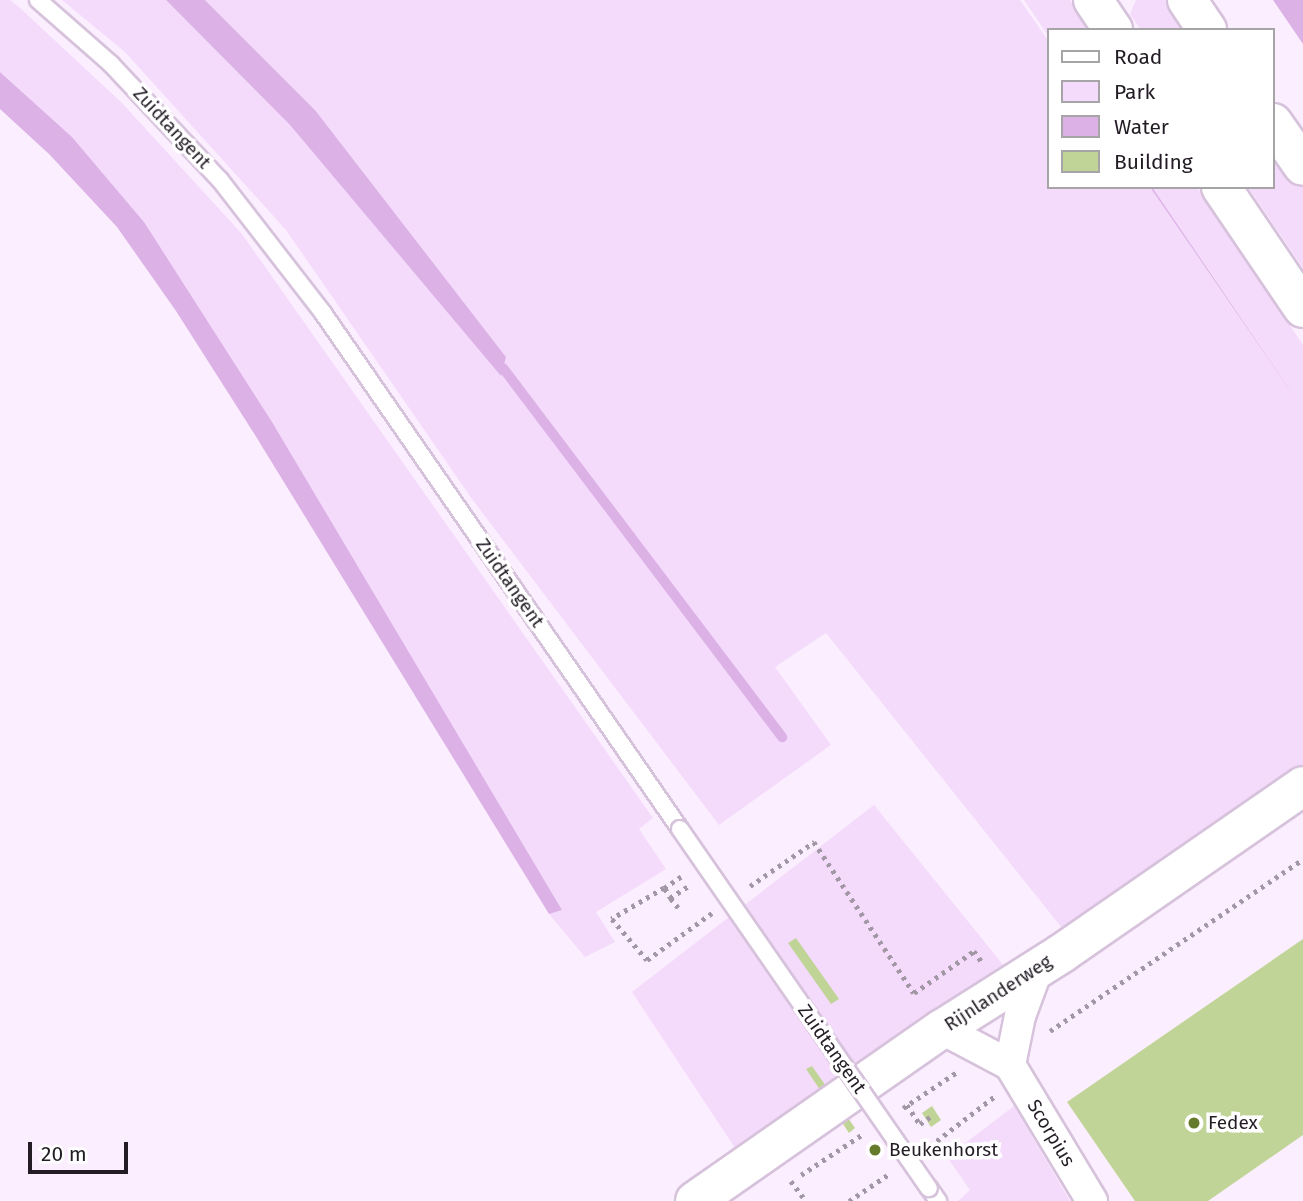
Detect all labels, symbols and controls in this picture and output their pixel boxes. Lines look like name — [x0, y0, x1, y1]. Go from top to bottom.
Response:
legend — [1048, 28, 1275, 189]
text: Road — [1114, 44, 1162, 70]
text: Park — [1114, 79, 1155, 105]
street label: Zuidtangent — [128, 82, 216, 174]
text: Water — [1114, 114, 1169, 140]
text: Building — [1114, 149, 1193, 175]
street label: Zuidtangent — [471, 534, 549, 632]
street label: Rijnlanderweg — [940, 950, 1056, 1036]
street label: Zuidtangent — [793, 1000, 871, 1098]
street label: Scorpius — [1022, 1095, 1080, 1171]
place label: Fedex — [1208, 1112, 1258, 1134]
marker: Fedex — [1186, 1115, 1202, 1131]
scale bar — [32, 1128, 131, 1172]
place label: Beukenhorst — [889, 1139, 998, 1161]
text: 20 m — [41, 1141, 87, 1167]
marker: Beukenhorst — [867, 1142, 883, 1158]

